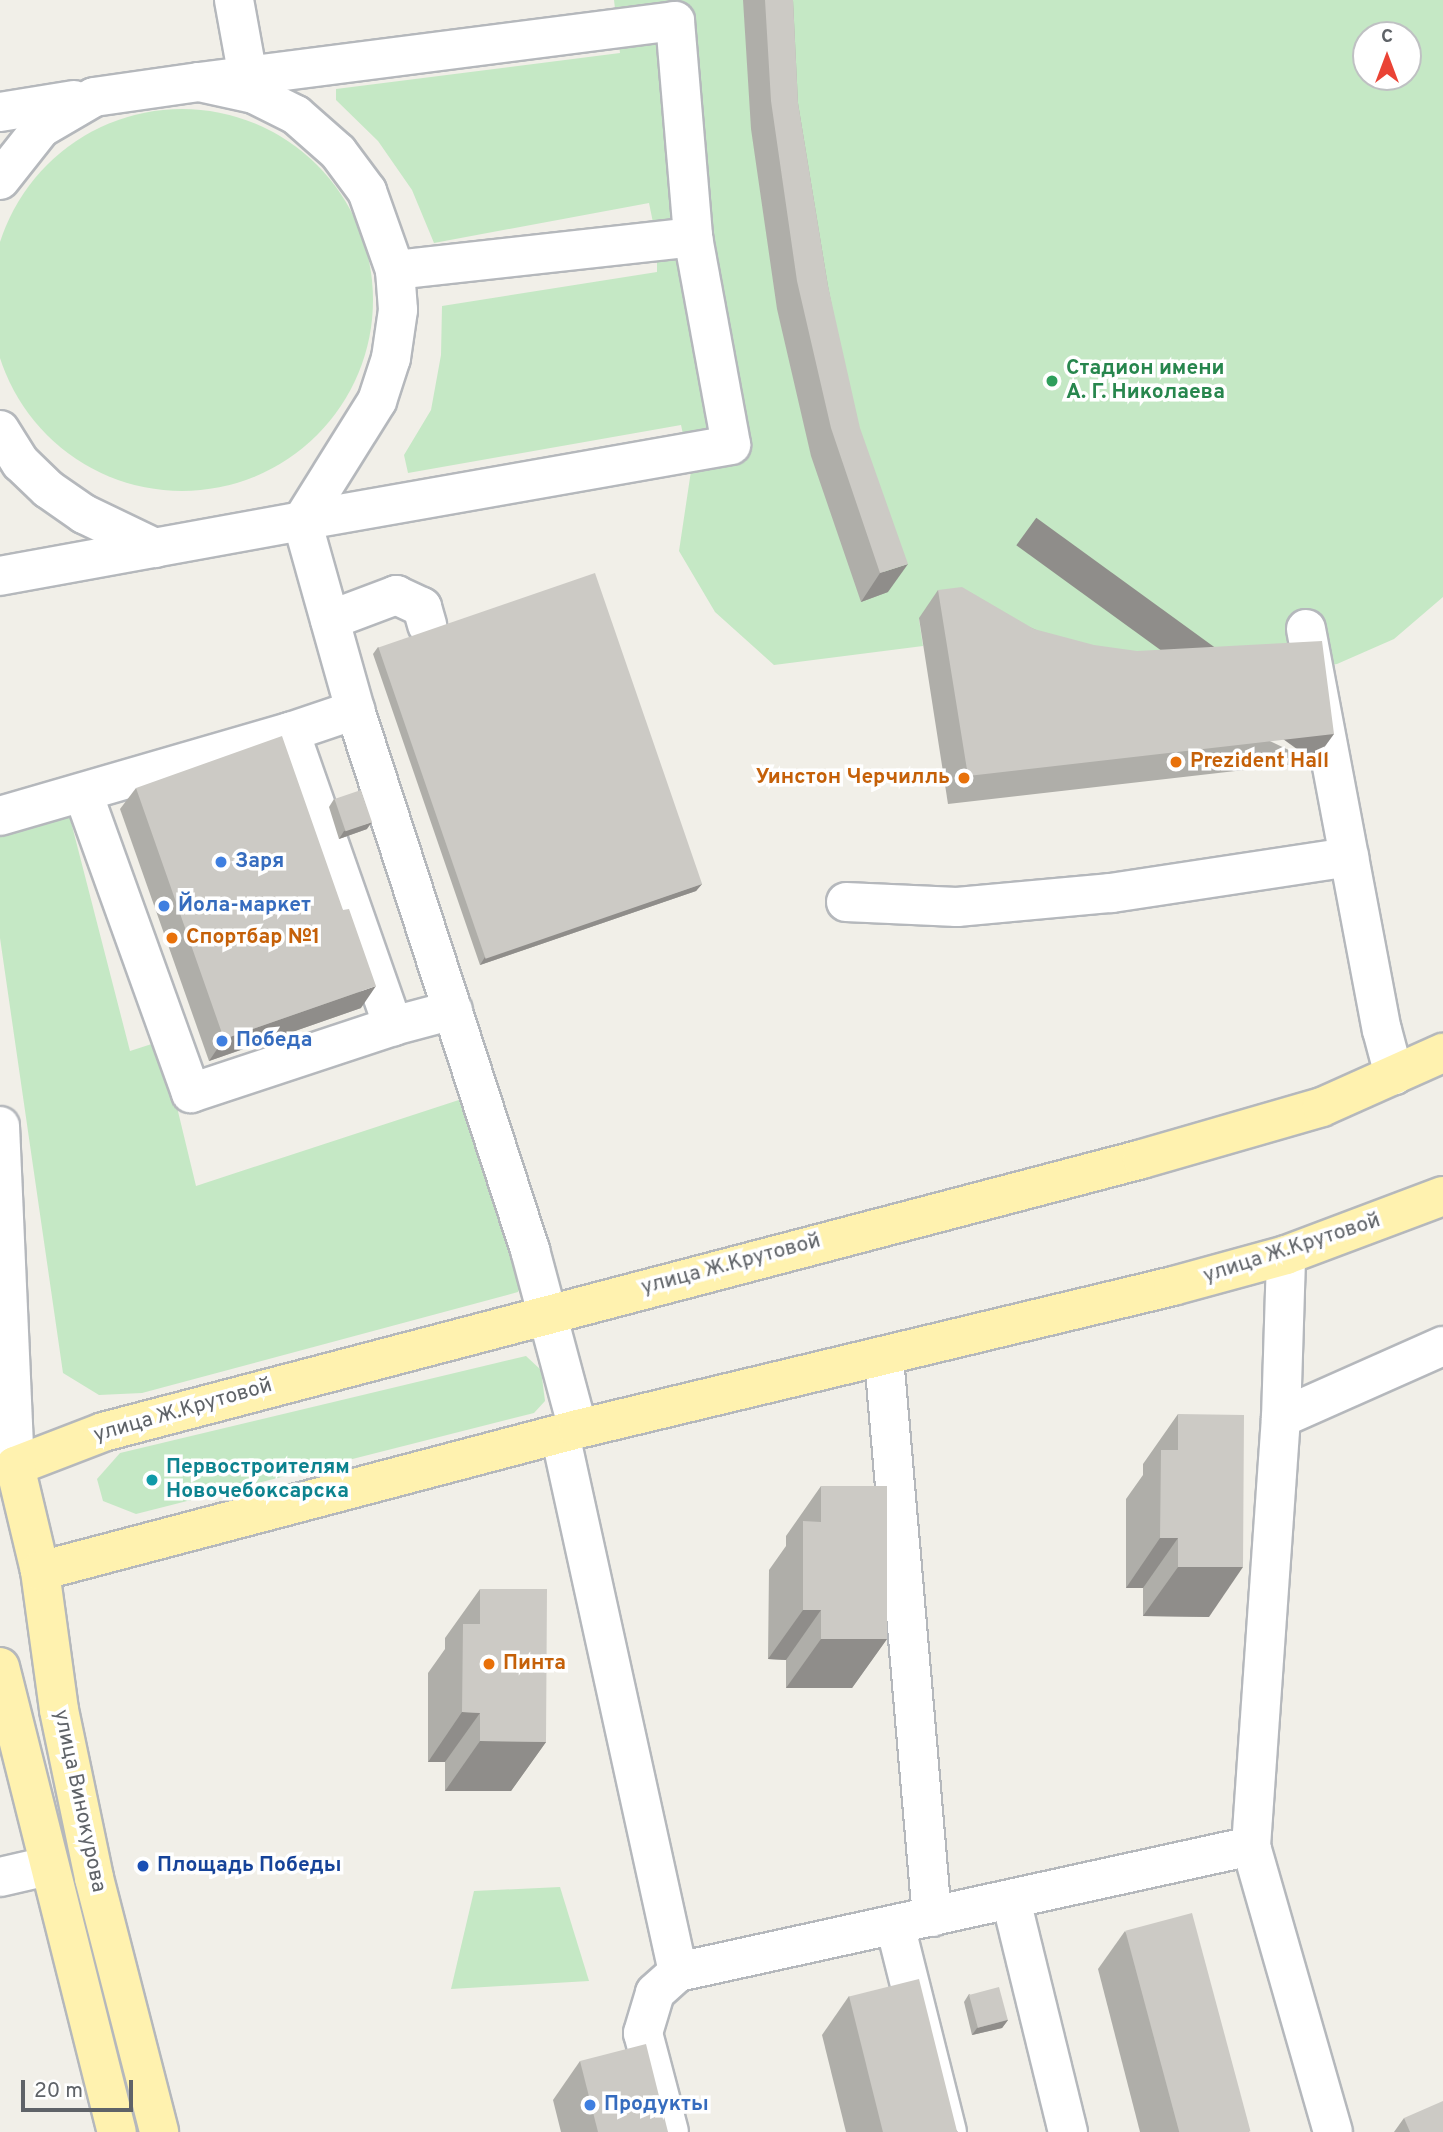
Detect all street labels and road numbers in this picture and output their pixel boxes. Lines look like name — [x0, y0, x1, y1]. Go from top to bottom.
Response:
street label: улица Ж.Крутовой — [1200, 1209, 1384, 1289]
street label: улица Ж.Крутовой — [639, 1229, 823, 1301]
street label: улица Ж.Крутовой — [91, 1373, 275, 1449]
street label: улица Винокурова — [47, 1707, 111, 1895]

